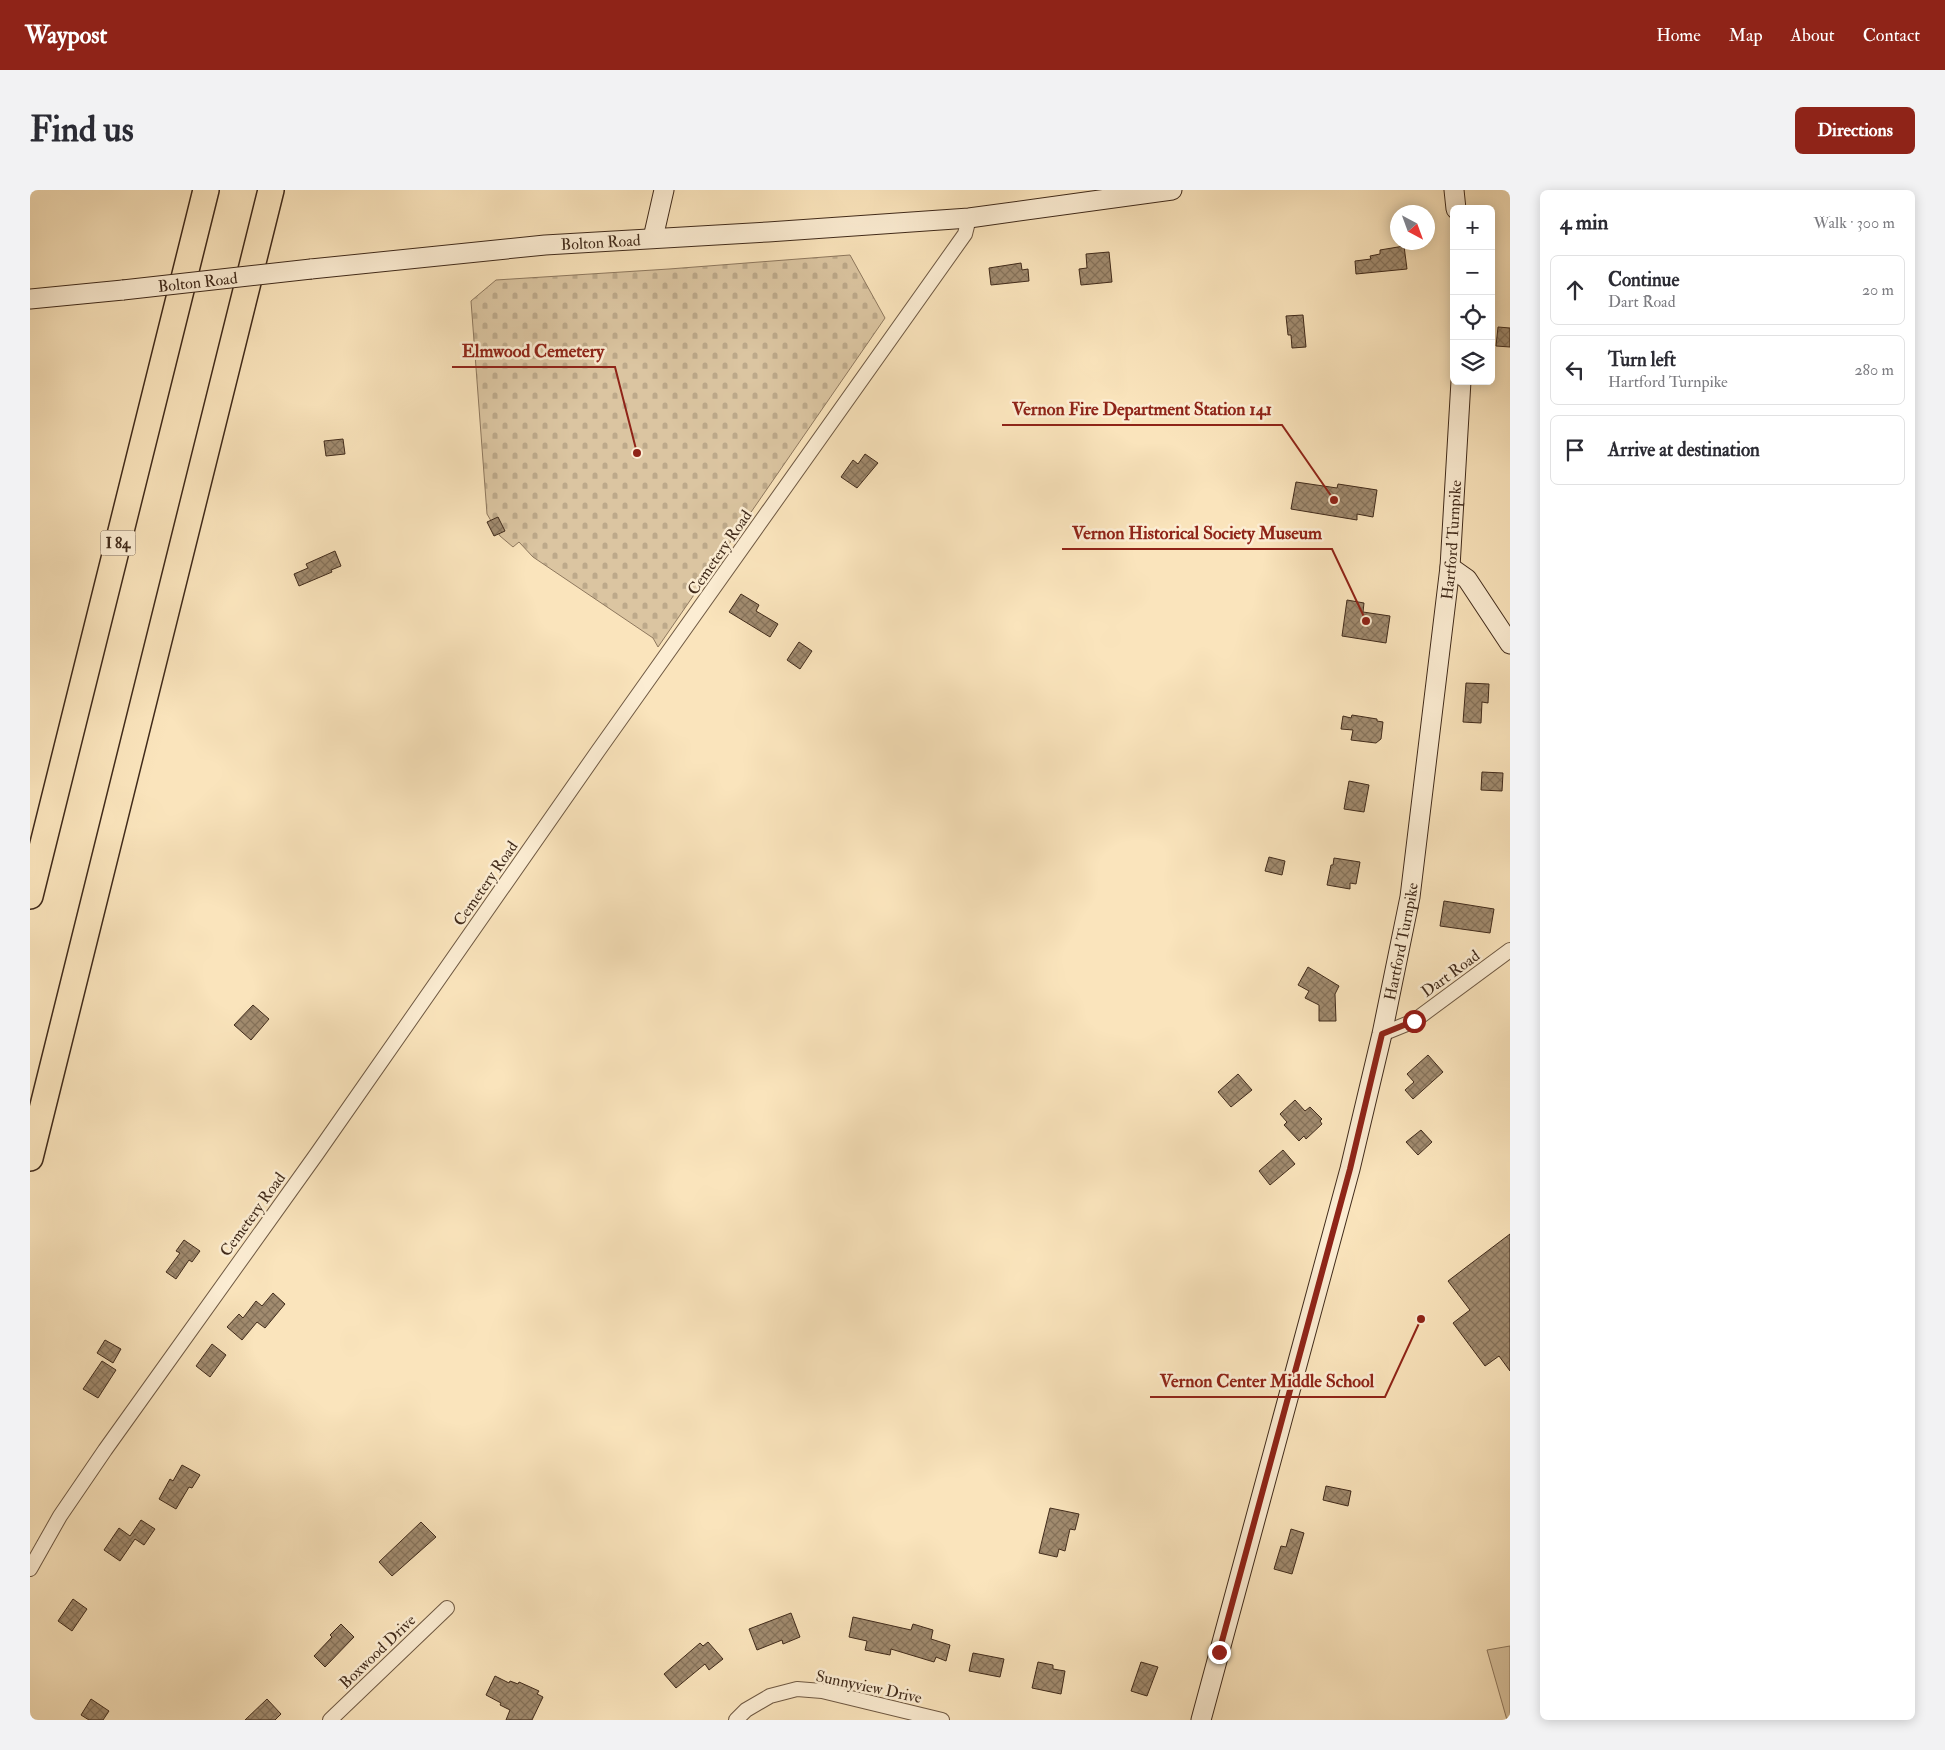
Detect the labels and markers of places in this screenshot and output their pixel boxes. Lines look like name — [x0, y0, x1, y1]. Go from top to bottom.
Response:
callout: Elmwood Cemetery — [452, 334, 615, 367]
callout: Vernon Fire Department Station 141 — [1002, 392, 1282, 425]
callout: Vernon Historical Society Museum — [1062, 516, 1332, 549]
callout: Vernon Center Middle School — [1150, 1364, 1385, 1397]

